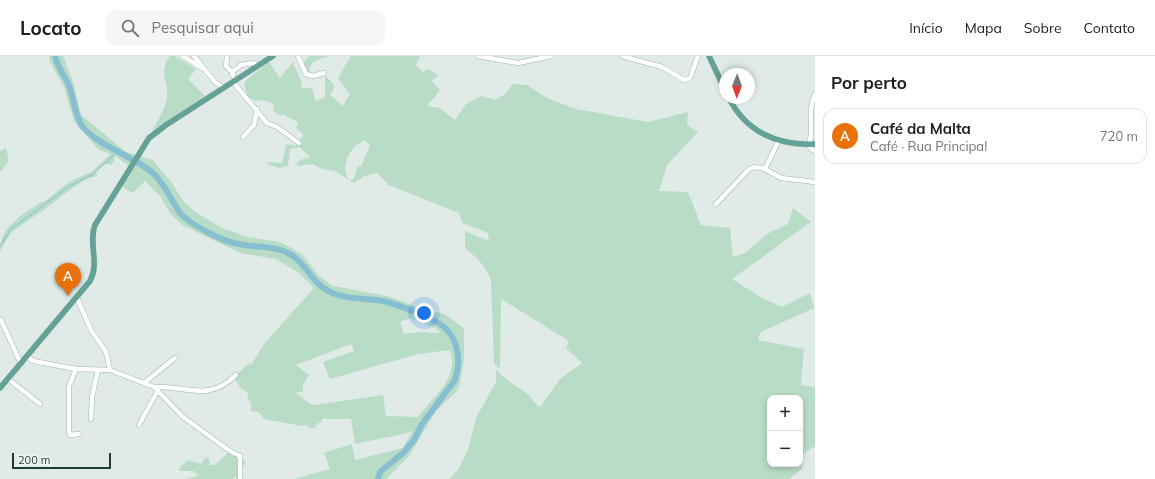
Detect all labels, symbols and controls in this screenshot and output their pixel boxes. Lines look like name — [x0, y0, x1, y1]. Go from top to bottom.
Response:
search box — [105, 10, 385, 46]
text: Locato — [20, 16, 81, 40]
icon: search — [119, 17, 141, 39]
text: Pesquisar aqui — [151, 18, 254, 37]
text: Início — [909, 19, 943, 37]
text: Mapa — [965, 19, 1002, 37]
text: Sobre — [1024, 19, 1062, 37]
text: Contato — [1084, 19, 1135, 37]
north arrow — [719, 68, 755, 104]
text: Por perto — [831, 72, 907, 93]
text: Café da Malta — [870, 119, 971, 138]
text: A — [840, 128, 850, 144]
text: 720 m — [1100, 128, 1138, 144]
text: Café · Rua Principal — [870, 138, 987, 154]
pin: A — [55, 263, 81, 296]
your location — [414, 303, 434, 323]
map controls — [767, 395, 803, 467]
button: + — [767, 395, 803, 431]
button: − — [767, 431, 803, 467]
scale bar — [12, 451, 111, 470]
text: 200 m — [18, 453, 50, 467]

